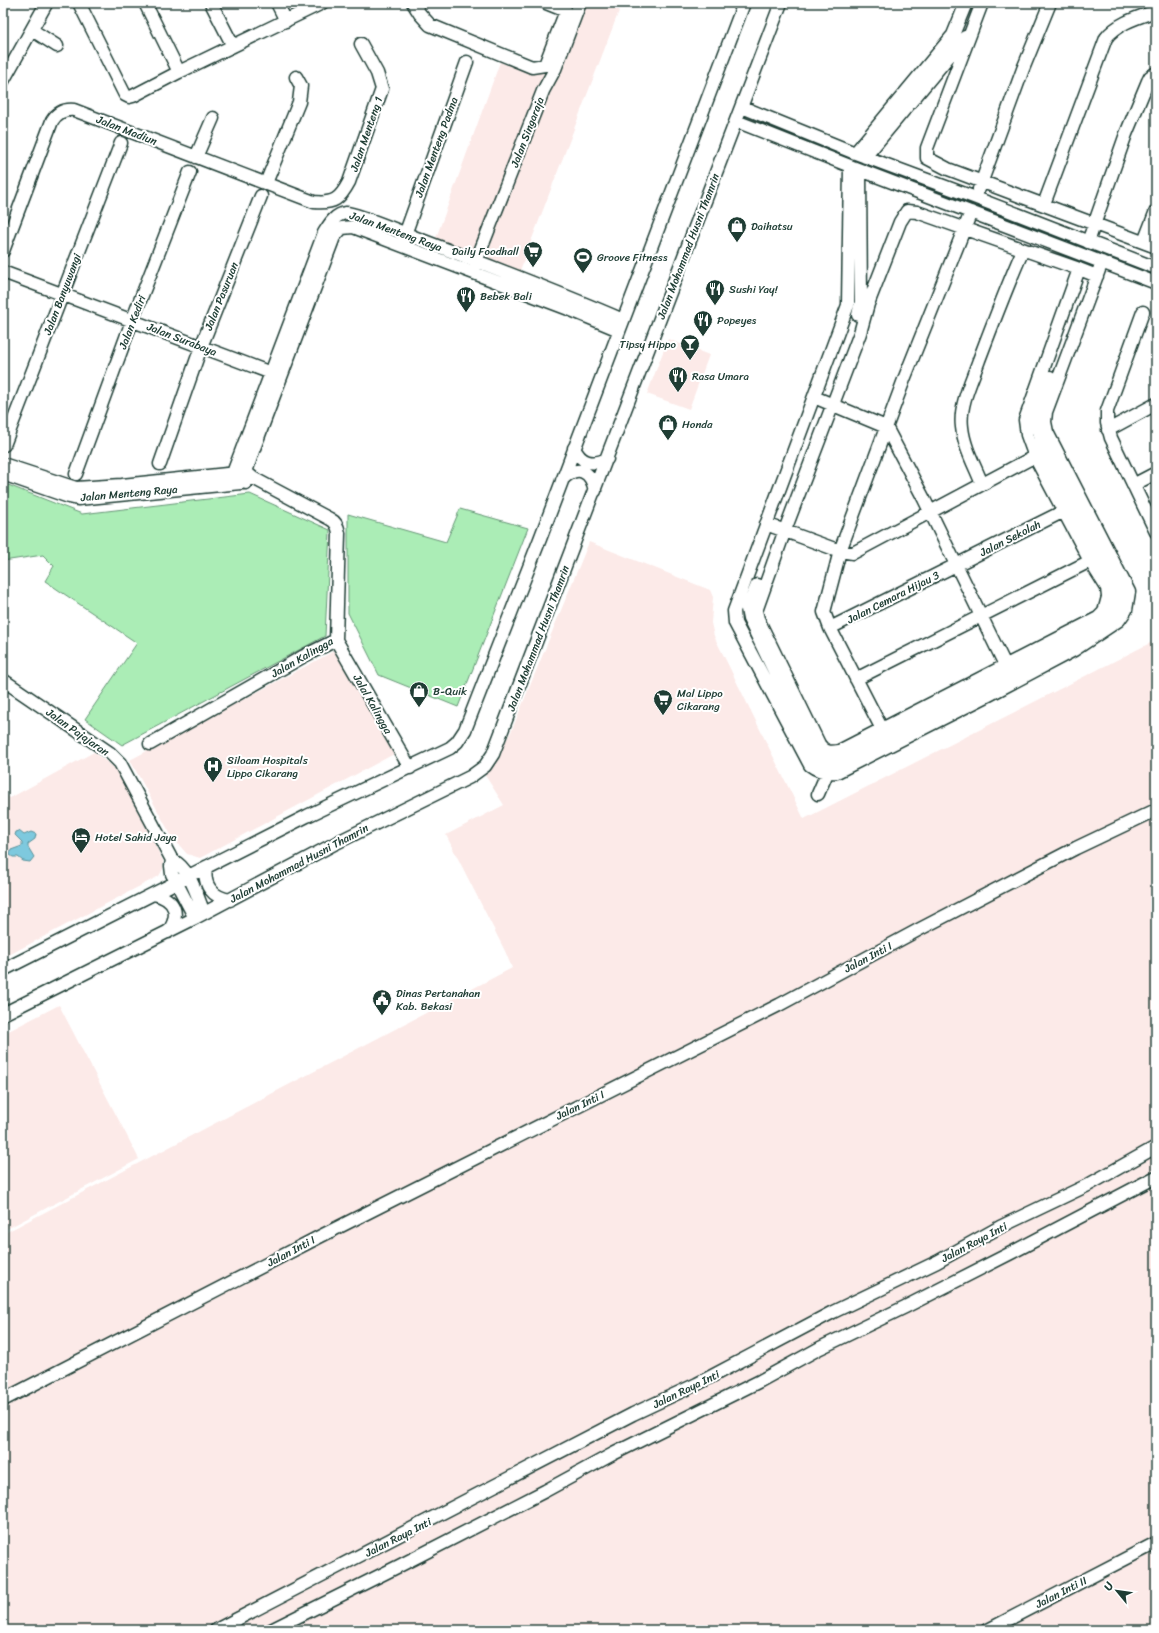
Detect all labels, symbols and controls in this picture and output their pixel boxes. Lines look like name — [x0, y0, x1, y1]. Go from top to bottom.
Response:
street label: Jalan Menteng 1 — [344, 94, 388, 175]
street label: Jalan Menteng Padma — [409, 94, 464, 201]
street label: Jalan Singaraja — [505, 94, 550, 171]
street label: Jalan Madiun — [93, 110, 160, 151]
street label: Jalan Mohammad Husni Thamrin — [651, 170, 725, 323]
street label: Jalan Menteng Raya — [346, 206, 445, 257]
shop icon: Daihatsu — [726, 215, 748, 243]
place label: Daihatsu — [751, 217, 793, 236]
supermarket icon: Daily Foodhall — [522, 240, 544, 268]
place label: Daily Foodhall — [452, 242, 520, 261]
sports icon: Groove Fitness — [572, 246, 594, 274]
place label: Groove Fitness — [597, 248, 668, 267]
street label: Jalan Banyuwangi — [38, 250, 87, 339]
street label: Jalan Pasuruan — [199, 259, 244, 334]
restaurant icon: Sushi Yay! — [704, 278, 726, 306]
place label: Sushi Yay! — [729, 280, 779, 299]
restaurant icon: Bebek Bali — [455, 285, 477, 313]
place label: Bebek Bali — [480, 287, 533, 306]
street label: Jalan Kediri — [113, 292, 152, 353]
restaurant icon: Popeyes — [692, 309, 714, 337]
place label: Popeyes — [717, 311, 757, 330]
street label: Jalan Surabaya — [143, 317, 220, 362]
bar icon: Tipsy Hippo — [679, 333, 701, 361]
place label: Tipsy Hippo — [620, 335, 677, 354]
restaurant icon: Rasa Umara — [667, 365, 689, 393]
place label: Rasa Umara — [692, 367, 749, 386]
shop icon: Honda — [657, 413, 679, 441]
place label: Honda — [682, 415, 713, 434]
street label: Jalan Menteng Raya — [79, 480, 179, 507]
street label: Jalan Sekolah — [976, 515, 1044, 562]
street label: Jalan Mohammad Husni Thamrin — [501, 562, 575, 715]
street label: Jalan Cemara Hijau 3 — [843, 566, 943, 629]
street label: Jalan Kalingga — [267, 632, 337, 683]
street label: Jalal Kalingga — [347, 670, 398, 738]
shop icon: B-Quik — [408, 680, 430, 708]
place label: B-Quik — [433, 682, 467, 701]
place label: Mal Lippo Cikarang — [677, 684, 723, 716]
supermarket icon: Mal Lippo Cikarang — [652, 688, 674, 716]
street label: Jalan Pajajaran — [41, 703, 113, 761]
place label: Siloam Hospitals Lippo Cikarang — [227, 751, 309, 783]
hospital icon: Siloam Hospitals Lippo Cikarang — [202, 755, 224, 783]
street label: Jalan Mohammad Husni Thamrin — [225, 819, 372, 909]
hotel icon: Hotel Sahid Jaya — [70, 826, 92, 854]
place label: Hotel Sahid Jaya — [95, 828, 177, 847]
street label: Jalan Inti I — [840, 936, 896, 979]
place label: Dinas Pertanahan Kab. Bekasi — [396, 984, 480, 1016]
public building icon: Dinas Pertanahan Kab. Bekasi — [371, 988, 393, 1016]
street label: Jalan Inti I — [552, 1085, 609, 1126]
street label: Jalan Raya Inti — [937, 1217, 1012, 1268]
street label: Jalan Inti I — [263, 1230, 319, 1273]
street label: Jalan Raya Inti — [649, 1365, 724, 1414]
street label: Jalan Raya Inti — [361, 1512, 436, 1563]
street label: Jalan Inti II — [1031, 1571, 1091, 1614]
north arrow — [1097, 1571, 1137, 1611]
text: U — [1099, 1578, 1119, 1594]

